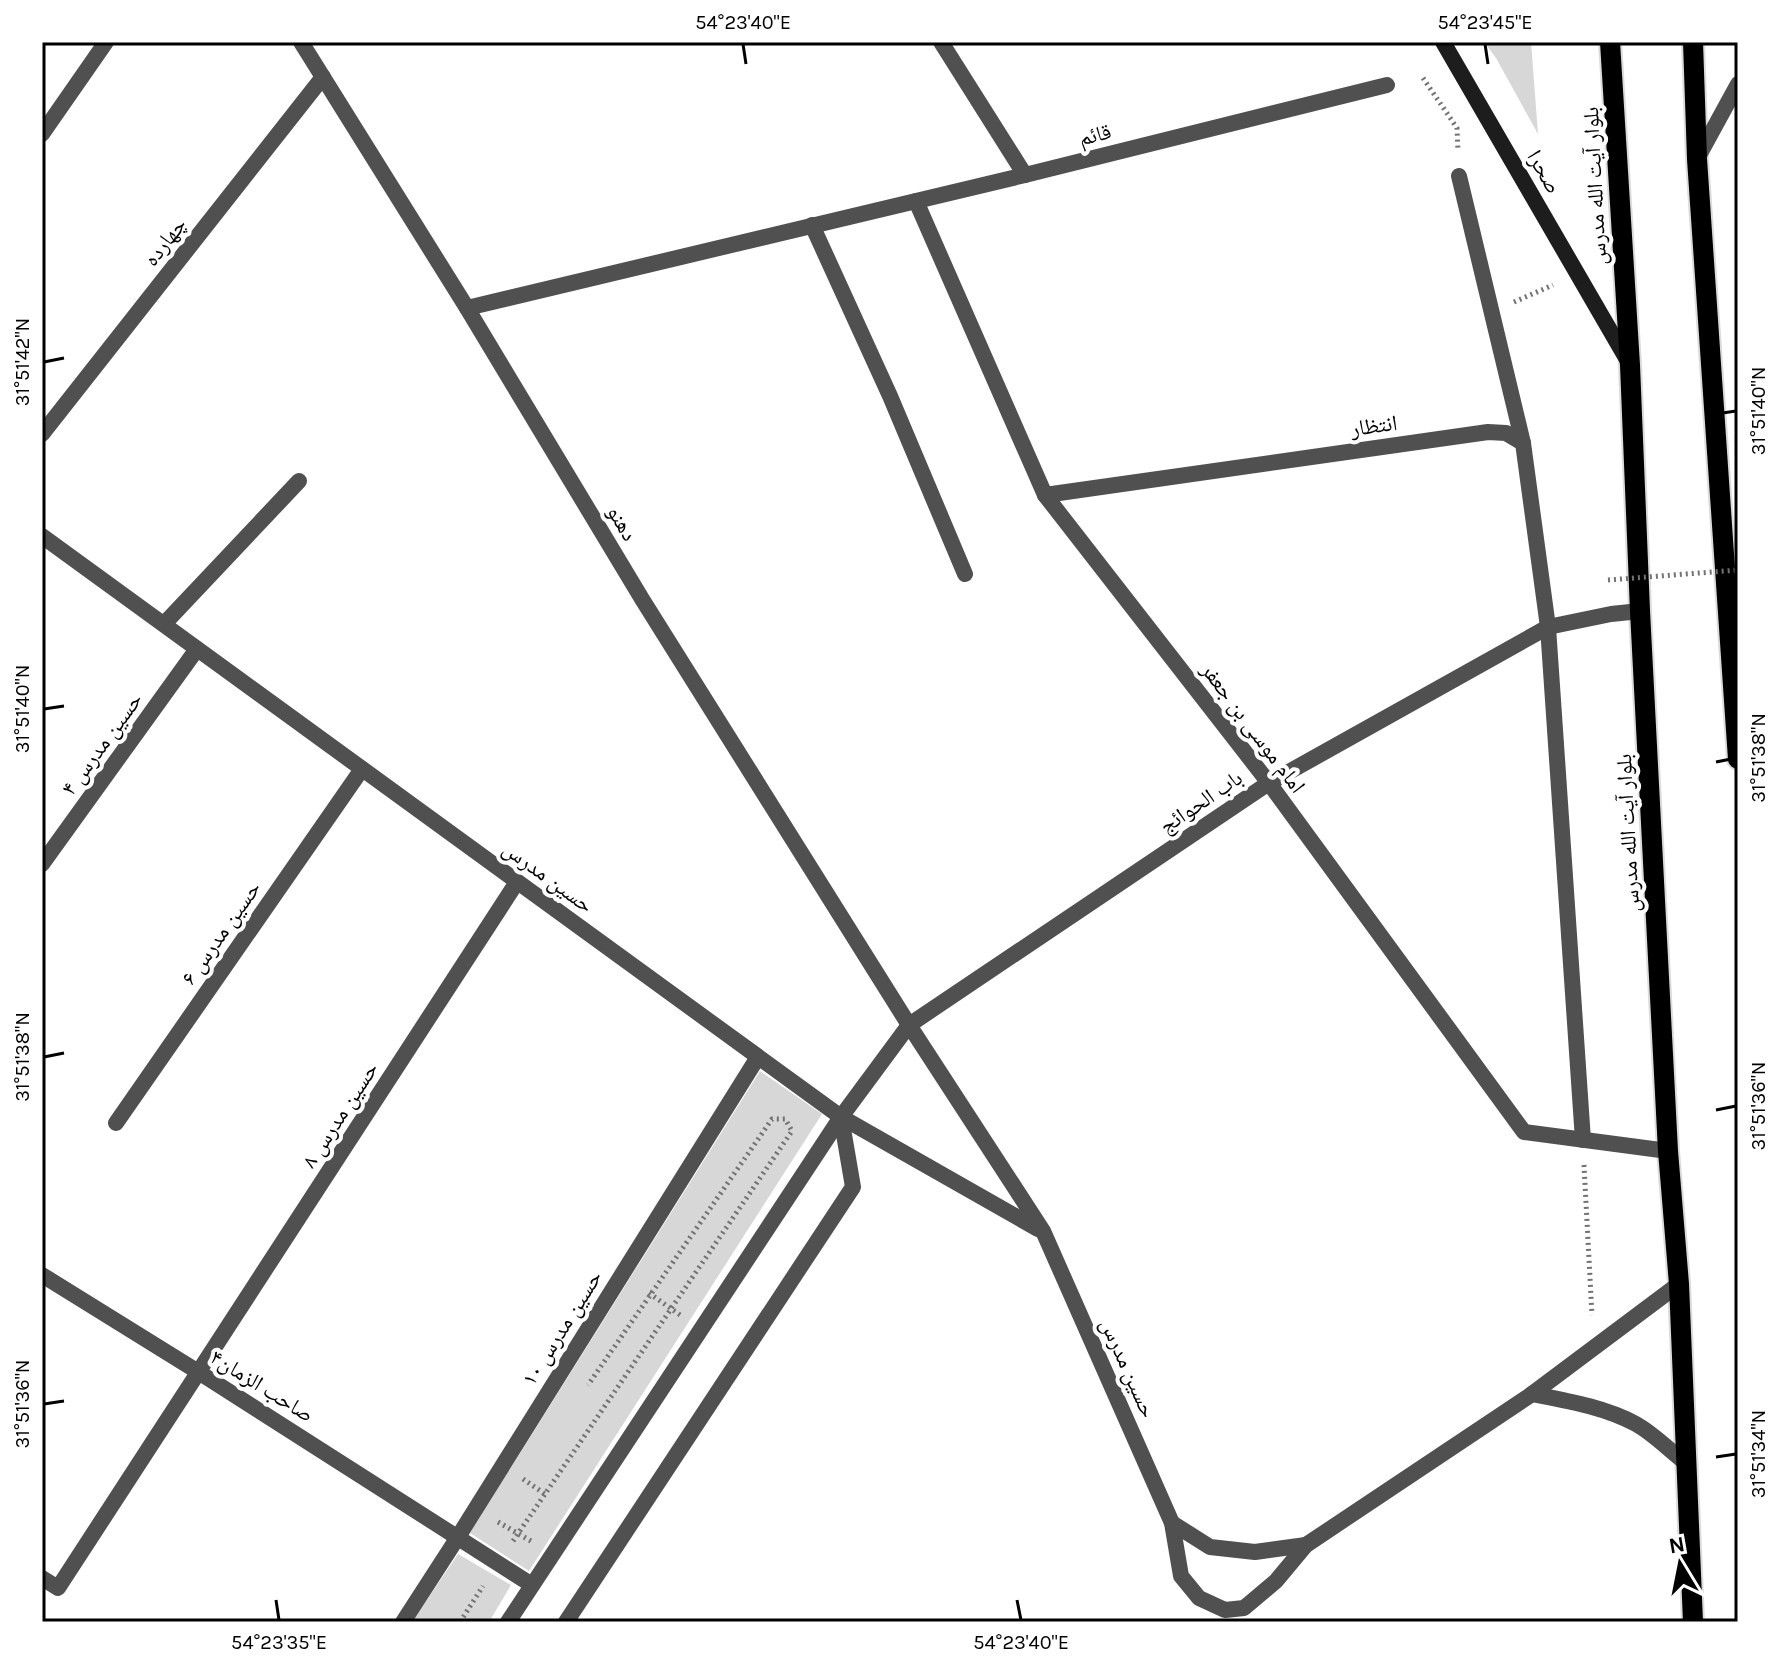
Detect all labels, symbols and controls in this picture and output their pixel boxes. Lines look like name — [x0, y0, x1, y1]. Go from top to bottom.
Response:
text: 54°23'40"E — [695, 11, 791, 34]
text: 54°23'45"E — [1437, 11, 1533, 34]
street label: بلوار آیت الله مدرس — [1578, 106, 1612, 266]
street label: قائم — [1076, 118, 1114, 153]
street label: صحرا — [1521, 146, 1567, 198]
street label: چهارده — [138, 213, 192, 271]
text: 31°51'42"N — [11, 318, 34, 406]
text: 31°51'40"N — [1747, 367, 1770, 455]
street label: انتظار — [1348, 410, 1399, 442]
street label: دهنو — [601, 500, 643, 546]
street label: امام موسی بن جعفر — [1194, 657, 1311, 799]
text: 31°51'40"N — [11, 665, 34, 753]
street label: حسین مدرس ۴ — [56, 687, 148, 801]
text: 31°51'38"N — [1747, 713, 1770, 803]
street label: بلوار آیت الله مدرس — [1611, 753, 1645, 913]
street label: باب الحوائج — [1155, 765, 1247, 839]
street label: حسین مدرس — [498, 835, 598, 919]
street label: حسین مدرس ۶ — [176, 876, 266, 990]
text: 31°51'38"N — [11, 1012, 34, 1102]
street label: حسین مدرس ۸ — [296, 1057, 384, 1173]
text: 31°51'36"N — [1747, 1062, 1770, 1150]
street label: حسین مدرس ۱۰ — [516, 1266, 608, 1390]
street label: حسین مدرس — [1095, 1314, 1161, 1422]
street label: صاحب الزمان۴ — [205, 1344, 319, 1428]
text: 31°51'36"N — [11, 1360, 34, 1448]
text: 31°51'34"N — [1747, 1410, 1770, 1498]
north arrow — [1640, 1524, 1720, 1604]
text: N — [1667, 1531, 1687, 1559]
text: 54°23'35"E — [231, 1631, 327, 1654]
text: 54°23'40"E — [973, 1631, 1069, 1654]

